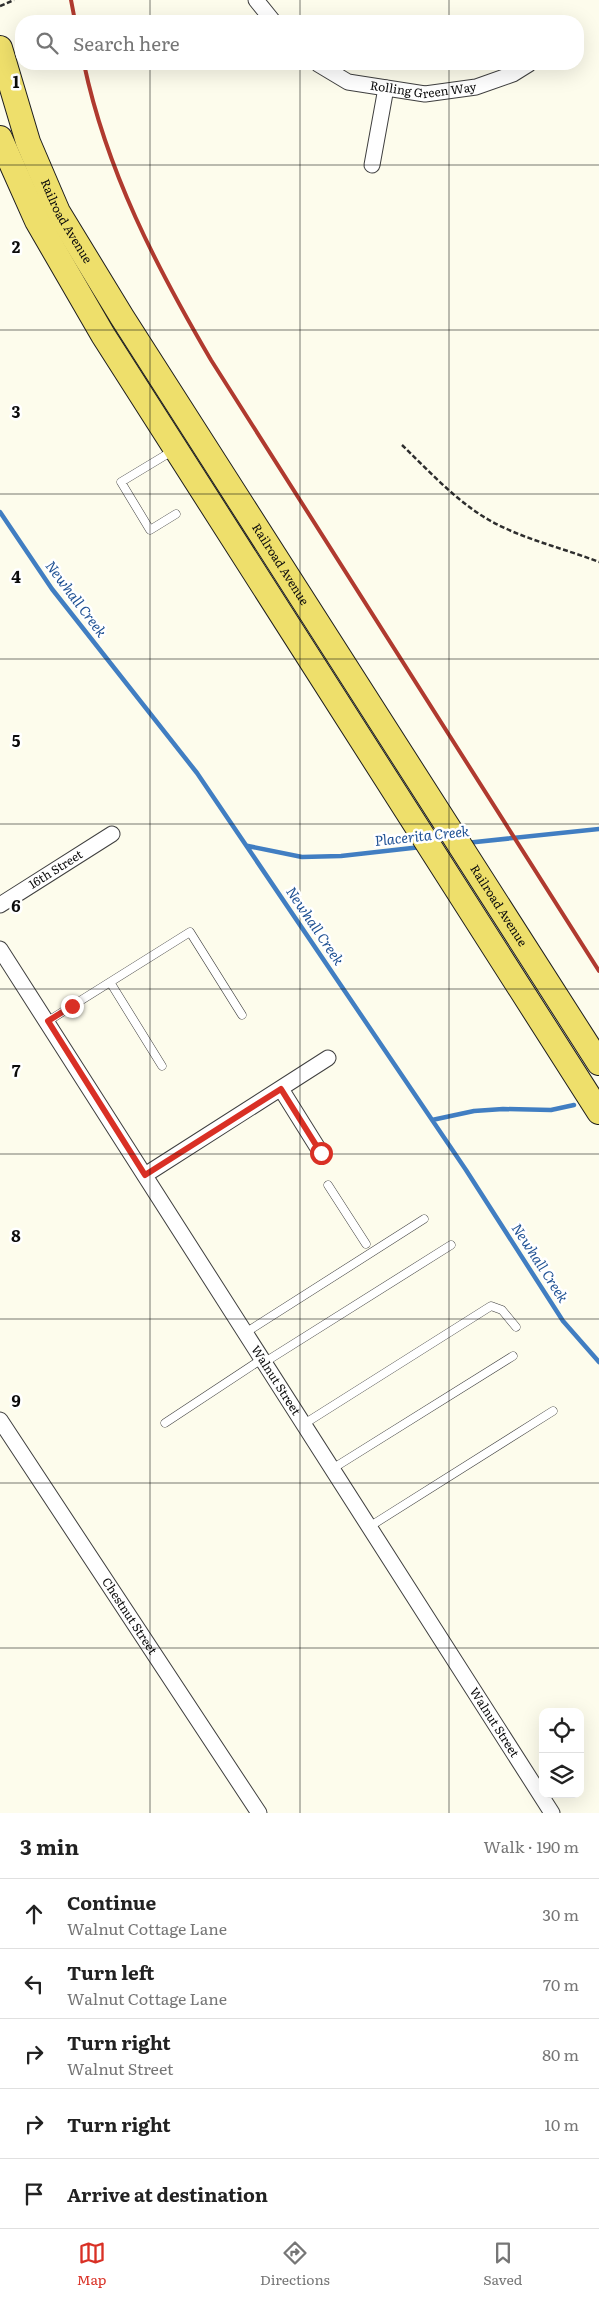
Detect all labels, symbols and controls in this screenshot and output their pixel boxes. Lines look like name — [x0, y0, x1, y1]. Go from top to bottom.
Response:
search box — [15, 15, 584, 70]
icon: search — [33, 29, 61, 57]
text: Search here — [73, 29, 180, 57]
text: 1 — [13, 69, 20, 93]
street label: Rolling Green Way — [369, 76, 477, 102]
street label: Railroad Avenue — [37, 176, 97, 266]
text: 2 — [12, 234, 21, 258]
text: 3 — [12, 399, 21, 423]
street label: Railroad Avenue — [248, 520, 314, 608]
water label: Newhall Creek — [41, 556, 112, 641]
text: 4 — [11, 564, 21, 588]
text: 5 — [12, 728, 21, 752]
water label: Placerita Creek — [374, 820, 470, 850]
street label: 16th Street — [25, 845, 86, 893]
street label: Railroad Avenue — [466, 861, 532, 950]
water label: Newhall Creek — [282, 882, 350, 969]
text: 6 — [11, 893, 21, 917]
route end — [61, 995, 84, 1018]
text: 7 — [12, 1058, 21, 1082]
route start — [310, 1142, 333, 1165]
water label: Newhall Creek — [508, 1219, 574, 1306]
text: 8 — [11, 1223, 21, 1247]
street label: Walnut Street — [247, 1341, 306, 1419]
text: 9 — [11, 1388, 21, 1412]
street label: Chestnut Street — [98, 1574, 162, 1658]
street label: Walnut Street — [466, 1684, 524, 1761]
map controls — [539, 1708, 584, 1798]
button: locate — [539, 1708, 584, 1753]
button: layers — [539, 1753, 584, 1798]
text: 3 min — [20, 1830, 79, 1861]
text: Walk · 190 m — [483, 1834, 579, 1858]
text: Continue — [67, 1888, 156, 1916]
icon: ahead — [20, 1900, 48, 1928]
text: 30 m — [542, 1902, 579, 1926]
text: Walnut Cottage Lane — [67, 1916, 227, 1940]
text: Turn left — [67, 1958, 154, 1986]
icon: left — [20, 1970, 48, 1998]
text: 70 m — [543, 1972, 579, 1996]
text: Walnut Cottage Lane — [67, 1986, 227, 2010]
text: Turn right — [67, 2028, 171, 2056]
icon: right — [20, 2040, 48, 2068]
text: 80 m — [542, 2042, 579, 2066]
text: Walnut Street — [67, 2056, 173, 2080]
icon: right — [20, 2110, 48, 2138]
text: Turn right — [67, 2110, 171, 2138]
text: 10 m — [545, 2112, 579, 2136]
icon: arrive — [20, 2180, 48, 2208]
text: Arrive at destination — [67, 2180, 268, 2208]
tab: Map — [77, 2239, 107, 2289]
tab: Directions — [260, 2239, 330, 2289]
tab: Saved — [483, 2239, 522, 2289]

